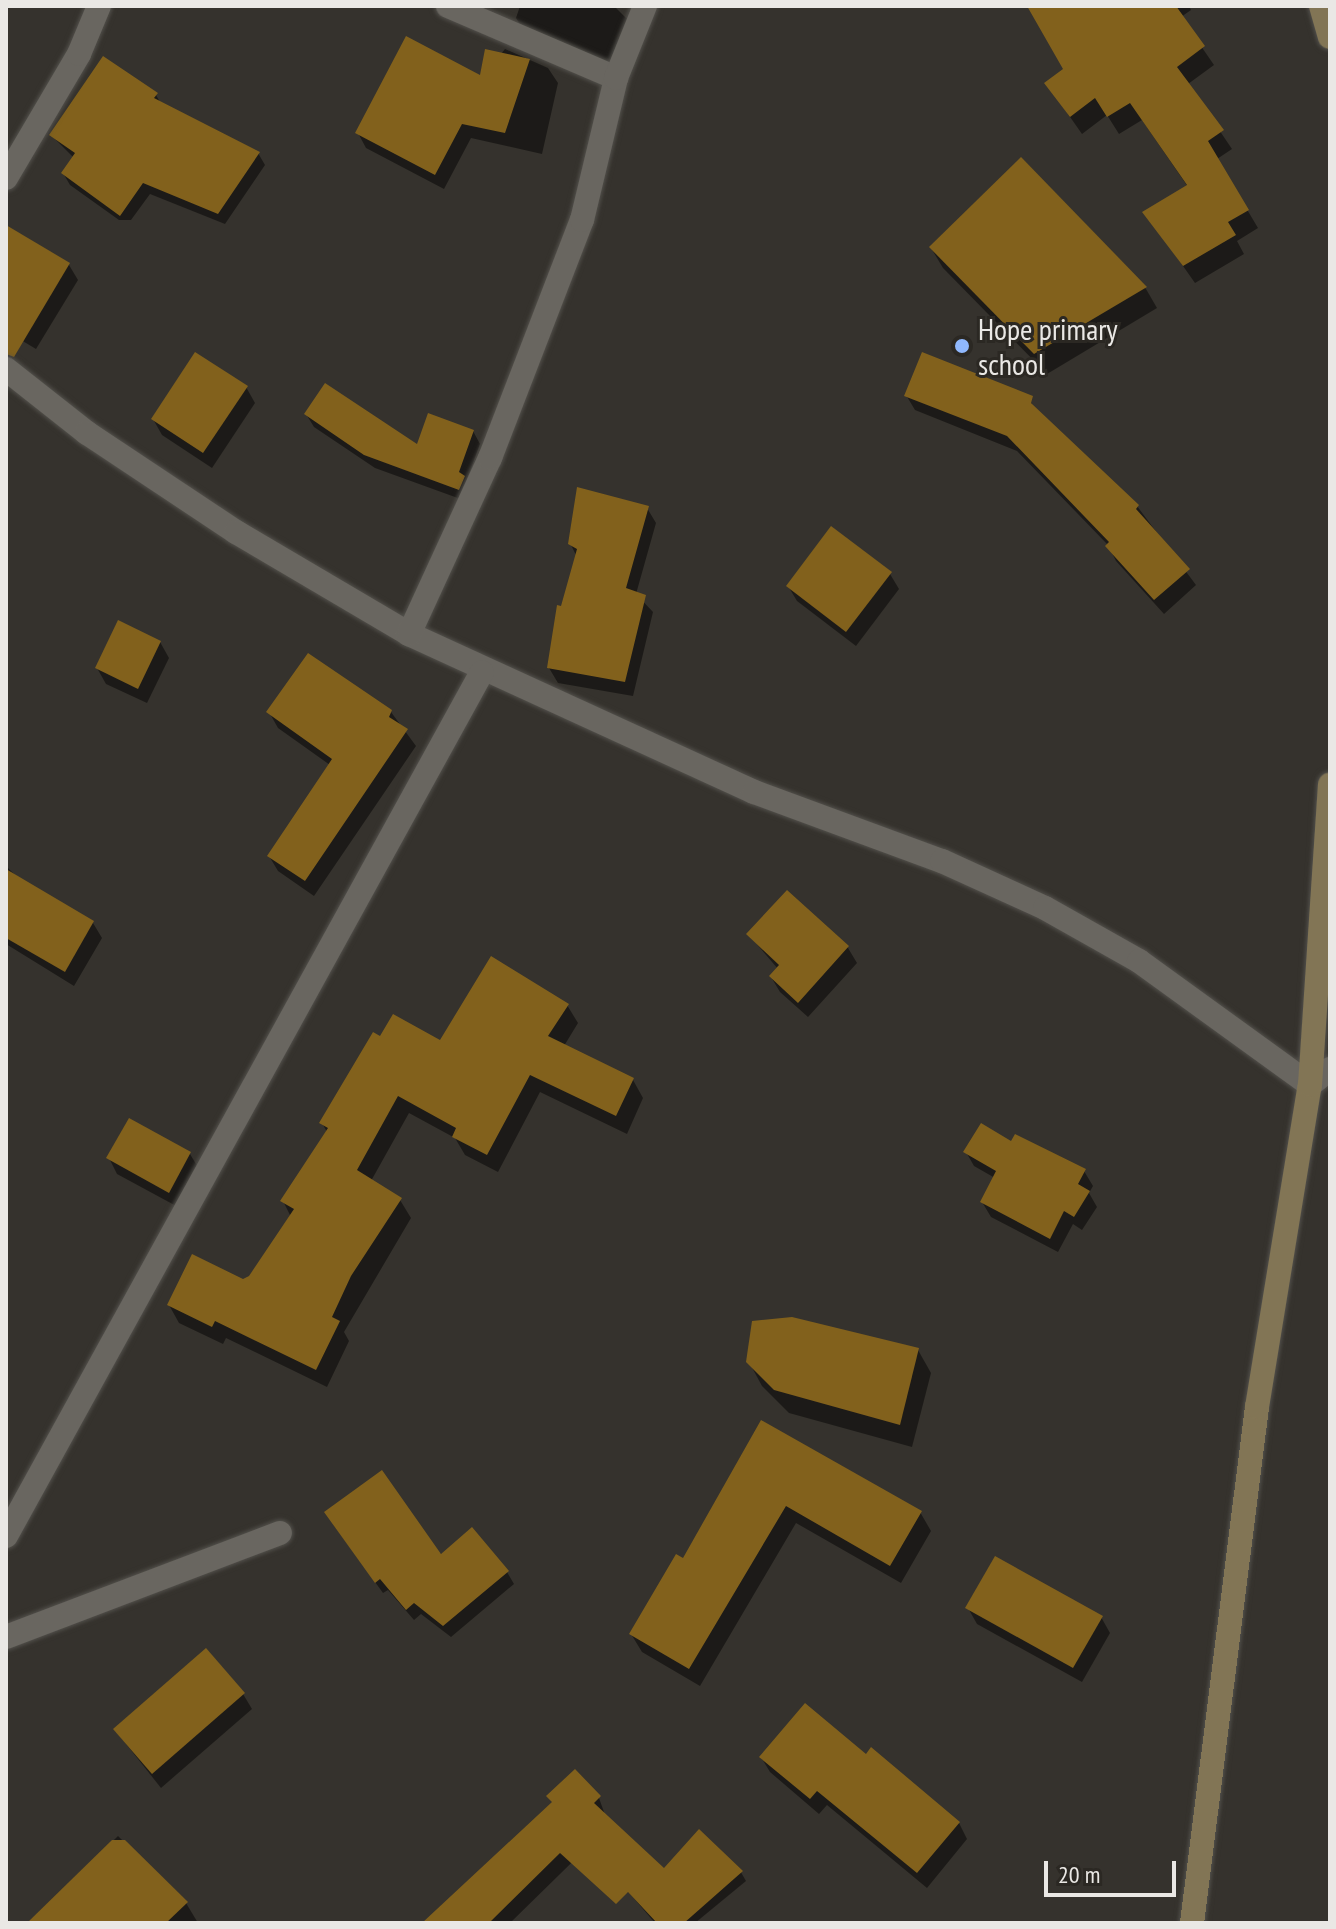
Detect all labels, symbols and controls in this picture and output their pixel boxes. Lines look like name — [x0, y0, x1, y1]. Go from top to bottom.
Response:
place label: Hope primary school — [978, 311, 1118, 382]
marker: Hope primary school — [953, 337, 971, 355]
scale bar — [1048, 1845, 1180, 1895]
text: 20 m — [1058, 1859, 1100, 1890]

